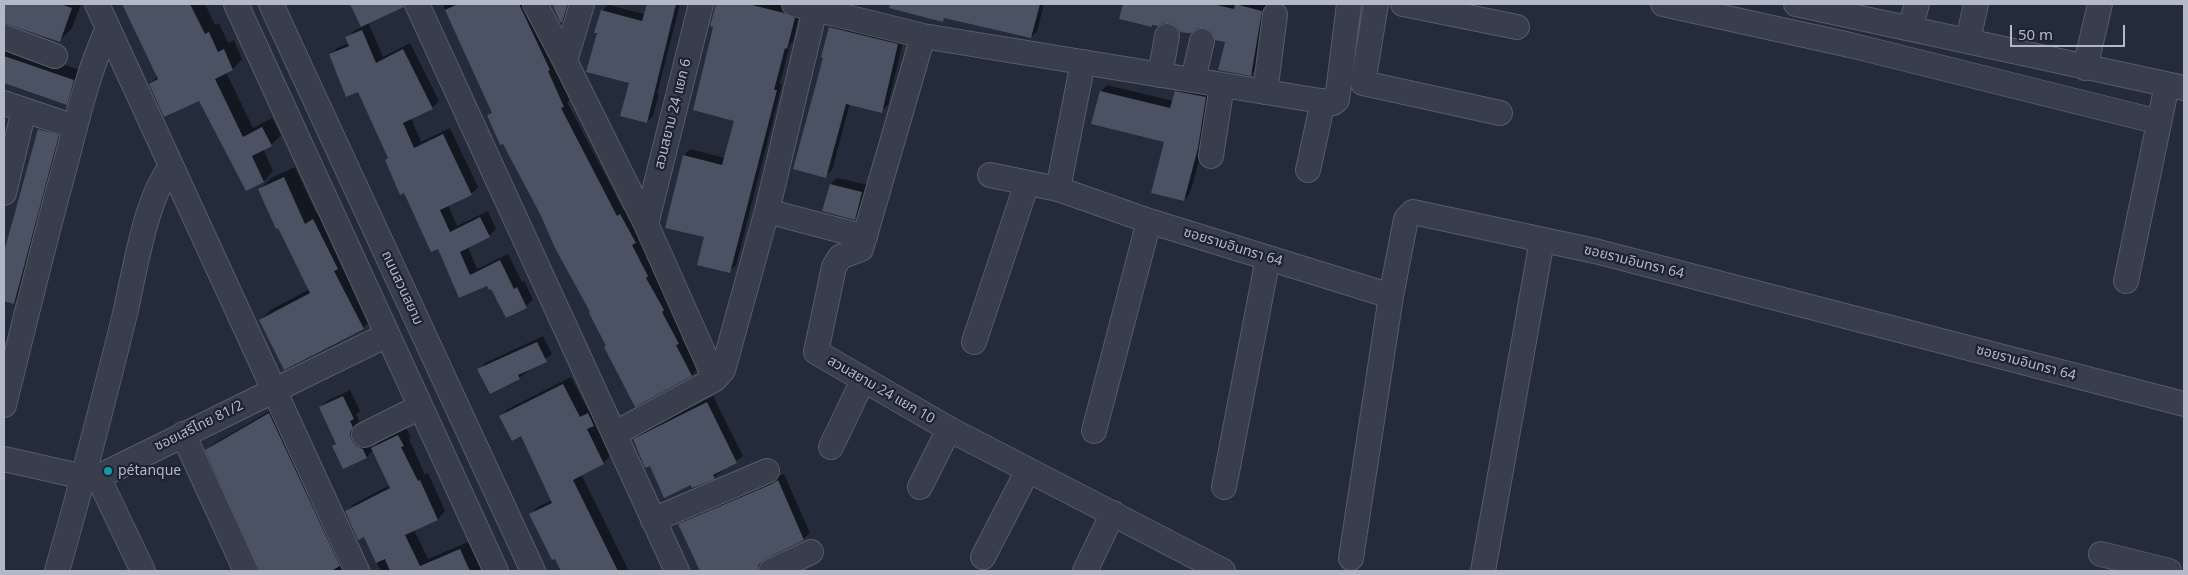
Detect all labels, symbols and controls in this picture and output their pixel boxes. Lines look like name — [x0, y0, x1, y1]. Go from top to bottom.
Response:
scale bar — [2013, 15, 2128, 47]
text: 50 m — [2018, 24, 2053, 44]
street label: สวนสยาม 24 แยก 6 — [651, 57, 695, 171]
street label: ซอยรามอินทรา 64 — [1182, 224, 1284, 270]
street label: ซอยรามอินทรา 64 — [1582, 241, 1686, 283]
street label: ถนนสวนสยาม — [378, 248, 426, 328]
street label: ซอยรามอินทรา 64 — [1974, 342, 2078, 384]
street label: สวนสยาม 24 แยก 10 — [824, 352, 938, 428]
street label: ซอยเสรีไทย 81/2 — [152, 397, 246, 455]
place label: pétanque — [118, 463, 181, 479]
marker: pétanque — [102, 465, 114, 477]

